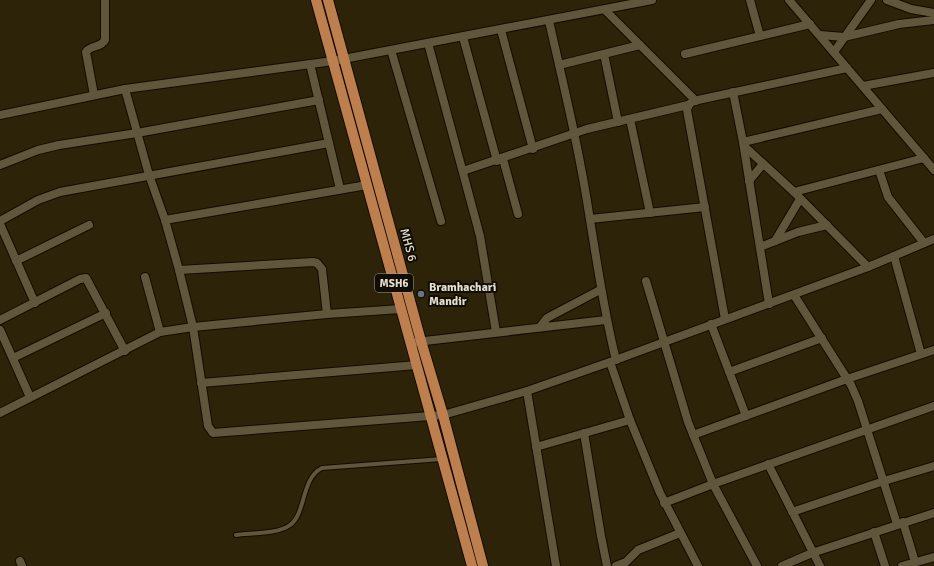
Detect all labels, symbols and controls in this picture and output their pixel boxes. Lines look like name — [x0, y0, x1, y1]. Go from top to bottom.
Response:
street label: MHS 6 — [396, 227, 420, 263]
road number: MSH6 — [375, 274, 413, 292]
place label: Bramhachari Mandir — [429, 280, 496, 309]
marker: Bramhachari Mandir — [416, 289, 426, 299]

